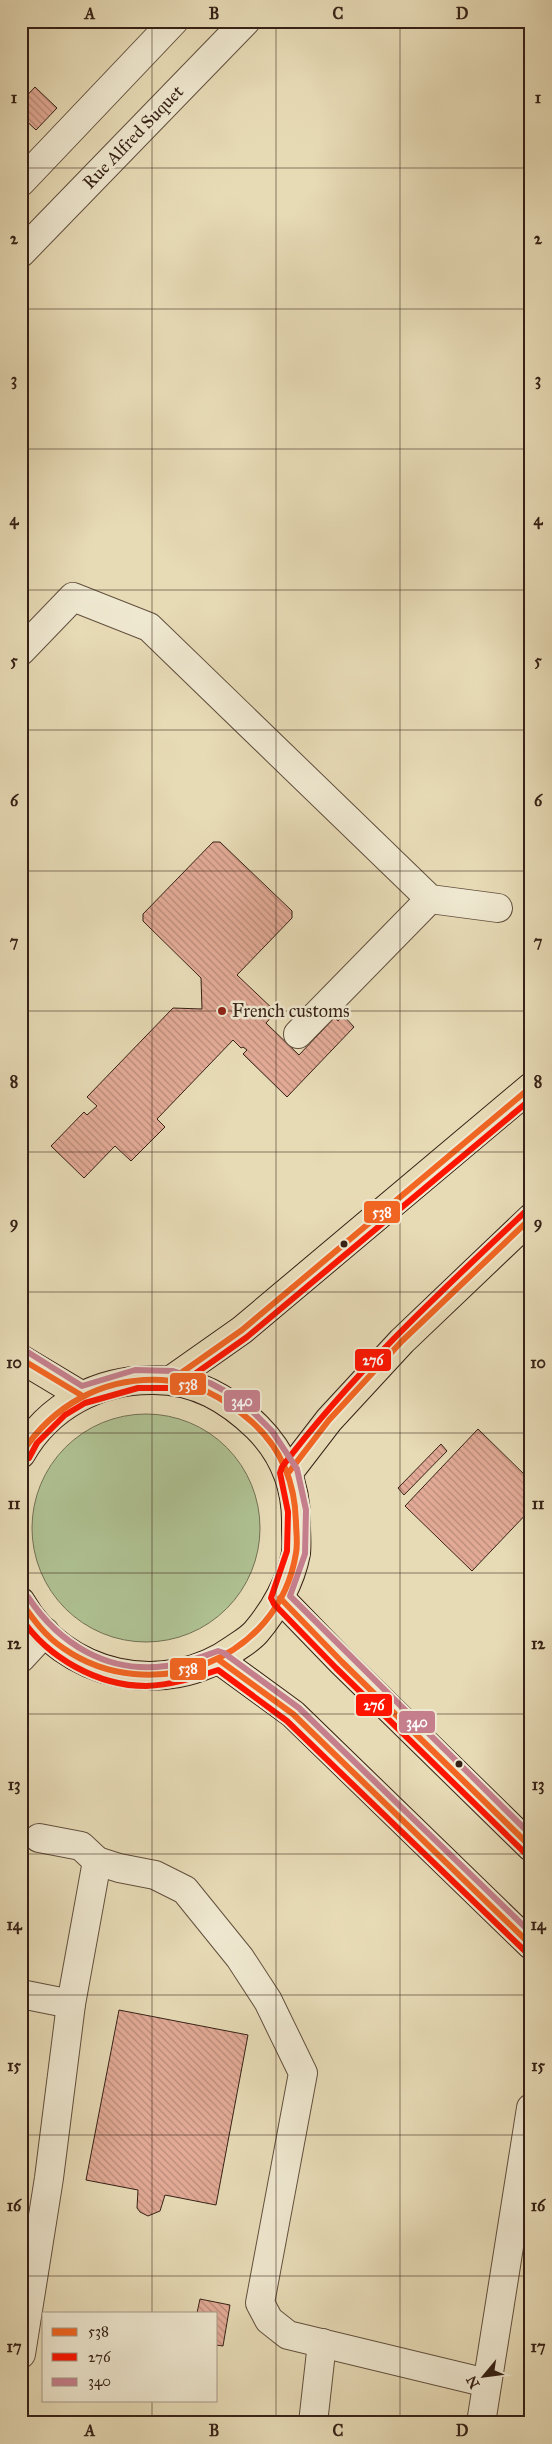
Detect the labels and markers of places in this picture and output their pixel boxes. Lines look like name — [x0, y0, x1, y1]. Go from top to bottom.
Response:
place label: French customs — [232, 1000, 350, 1022]
marker: French customs — [216, 1005, 228, 1017]
unlabelled marker — [339, 1239, 349, 1249]
unlabelled marker — [454, 1759, 464, 1769]

